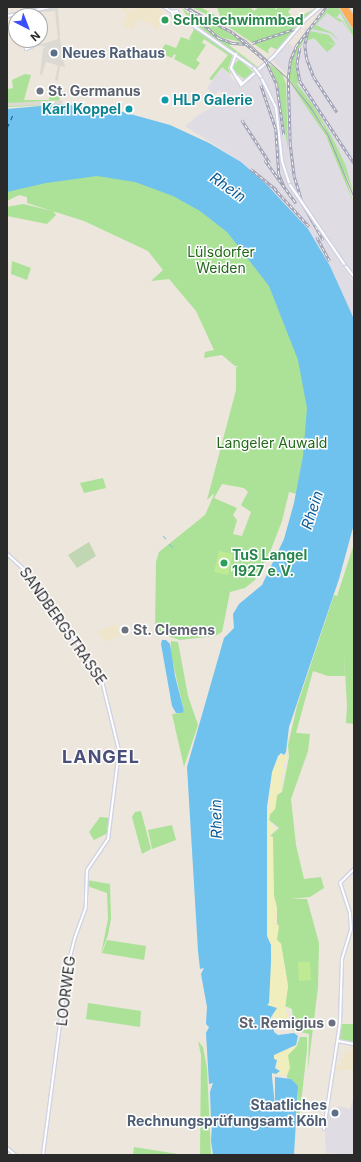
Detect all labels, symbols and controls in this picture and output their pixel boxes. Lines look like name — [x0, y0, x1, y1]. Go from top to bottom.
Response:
north arrow — [8, 8, 48, 48]
place label: Schulschwimmbad — [173, 12, 304, 28]
marker: Schulschwimmbad — [160, 15, 170, 25]
text: N — [28, 28, 43, 44]
place label: Neues Rathaus — [62, 45, 165, 61]
marker: Neues Rathaus — [49, 48, 59, 58]
place label: St. Germanus — [48, 83, 141, 99]
marker: St. Germanus — [35, 86, 45, 96]
place label: HLP Galerie — [173, 92, 252, 108]
marker: HLP Galerie — [160, 95, 170, 105]
place label: Karl Koppel — [42, 101, 121, 117]
marker: Karl Koppel — [124, 104, 134, 114]
water label: Rhein — [207, 168, 249, 206]
park label: Lülsdorfer Weiden — [187, 244, 255, 276]
park label: Langeler Auwald — [217, 435, 327, 451]
water label: Rhein — [297, 488, 327, 532]
place label: TuS Langel 1927 e.V. — [232, 547, 307, 580]
marker: TuS Langel 1927 e.V. — [219, 558, 229, 568]
street label: SANDBERGSTRASSE — [16, 564, 110, 688]
place label: St. Clemens — [133, 622, 215, 638]
marker: St. Clemens — [120, 625, 130, 635]
district label: LANGEL — [62, 746, 140, 768]
water label: Rhein — [207, 799, 225, 839]
street label: LOORWEG — [53, 955, 79, 1027]
place label: St. Remigius — [239, 1015, 324, 1031]
marker: St. Remigius — [327, 1018, 337, 1028]
place label: Staatliches Rechnungsprüfungsamt Köln — [127, 1097, 327, 1130]
marker: Staatliches Rechnungsprüfungsamt Köln — [330, 1108, 340, 1118]

